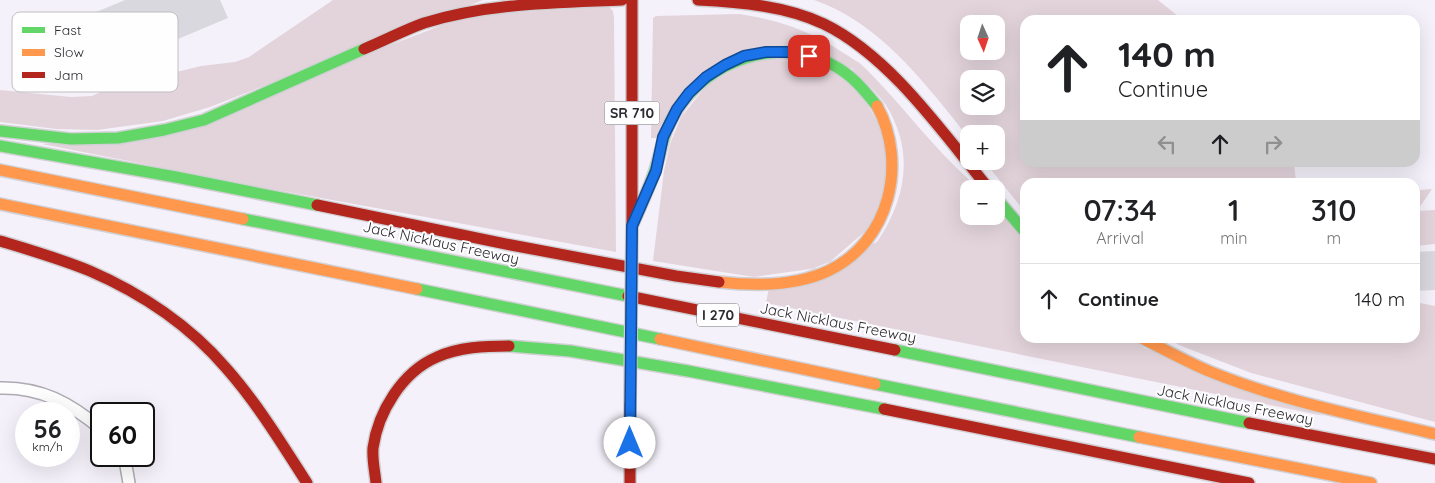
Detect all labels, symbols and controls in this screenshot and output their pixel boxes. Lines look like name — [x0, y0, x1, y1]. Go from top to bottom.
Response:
legend — [12, 12, 178, 92]
north arrow — [960, 15, 1005, 60]
map controls — [960, 15, 1005, 225]
text: Fast — [54, 21, 82, 39]
text: 140 m — [1118, 32, 1216, 76]
pin — [788, 35, 830, 77]
icon: ahead — [1035, 35, 1100, 100]
icon: arrive — [795, 42, 823, 70]
text: Slow — [54, 43, 84, 61]
text: Jam — [54, 66, 83, 84]
button: layers — [960, 70, 1005, 115]
text: Continue — [1118, 75, 1208, 103]
road number: SR 710 — [604, 102, 660, 125]
button: + — [960, 125, 1005, 170]
icon: left — [1153, 130, 1181, 158]
icon: ahead — [1206, 130, 1234, 158]
icon: right — [1259, 130, 1287, 158]
button: − — [960, 180, 1005, 225]
text: 07:34 — [1083, 191, 1157, 229]
text: 1 — [1228, 191, 1240, 229]
text: 310 — [1311, 191, 1357, 229]
street label: Jack Nicklaus Freeway — [361, 217, 521, 268]
text: Arrival — [1096, 228, 1144, 248]
text: min — [1220, 228, 1247, 248]
text: m — [1326, 228, 1341, 248]
icon: ahead — [1035, 285, 1063, 313]
text: Continue — [1078, 287, 1159, 311]
text: 140 m — [1354, 287, 1405, 311]
street label: Jack Nicklaus Freeway — [758, 298, 918, 347]
road number: I 270 — [697, 304, 739, 326]
street label: Jack Nicklaus Freeway — [1155, 380, 1315, 429]
speed limit sign: 60 — [90, 402, 155, 467]
text: 56 — [33, 413, 62, 444]
position arrow — [603, 416, 655, 468]
text: km/h — [32, 439, 63, 454]

